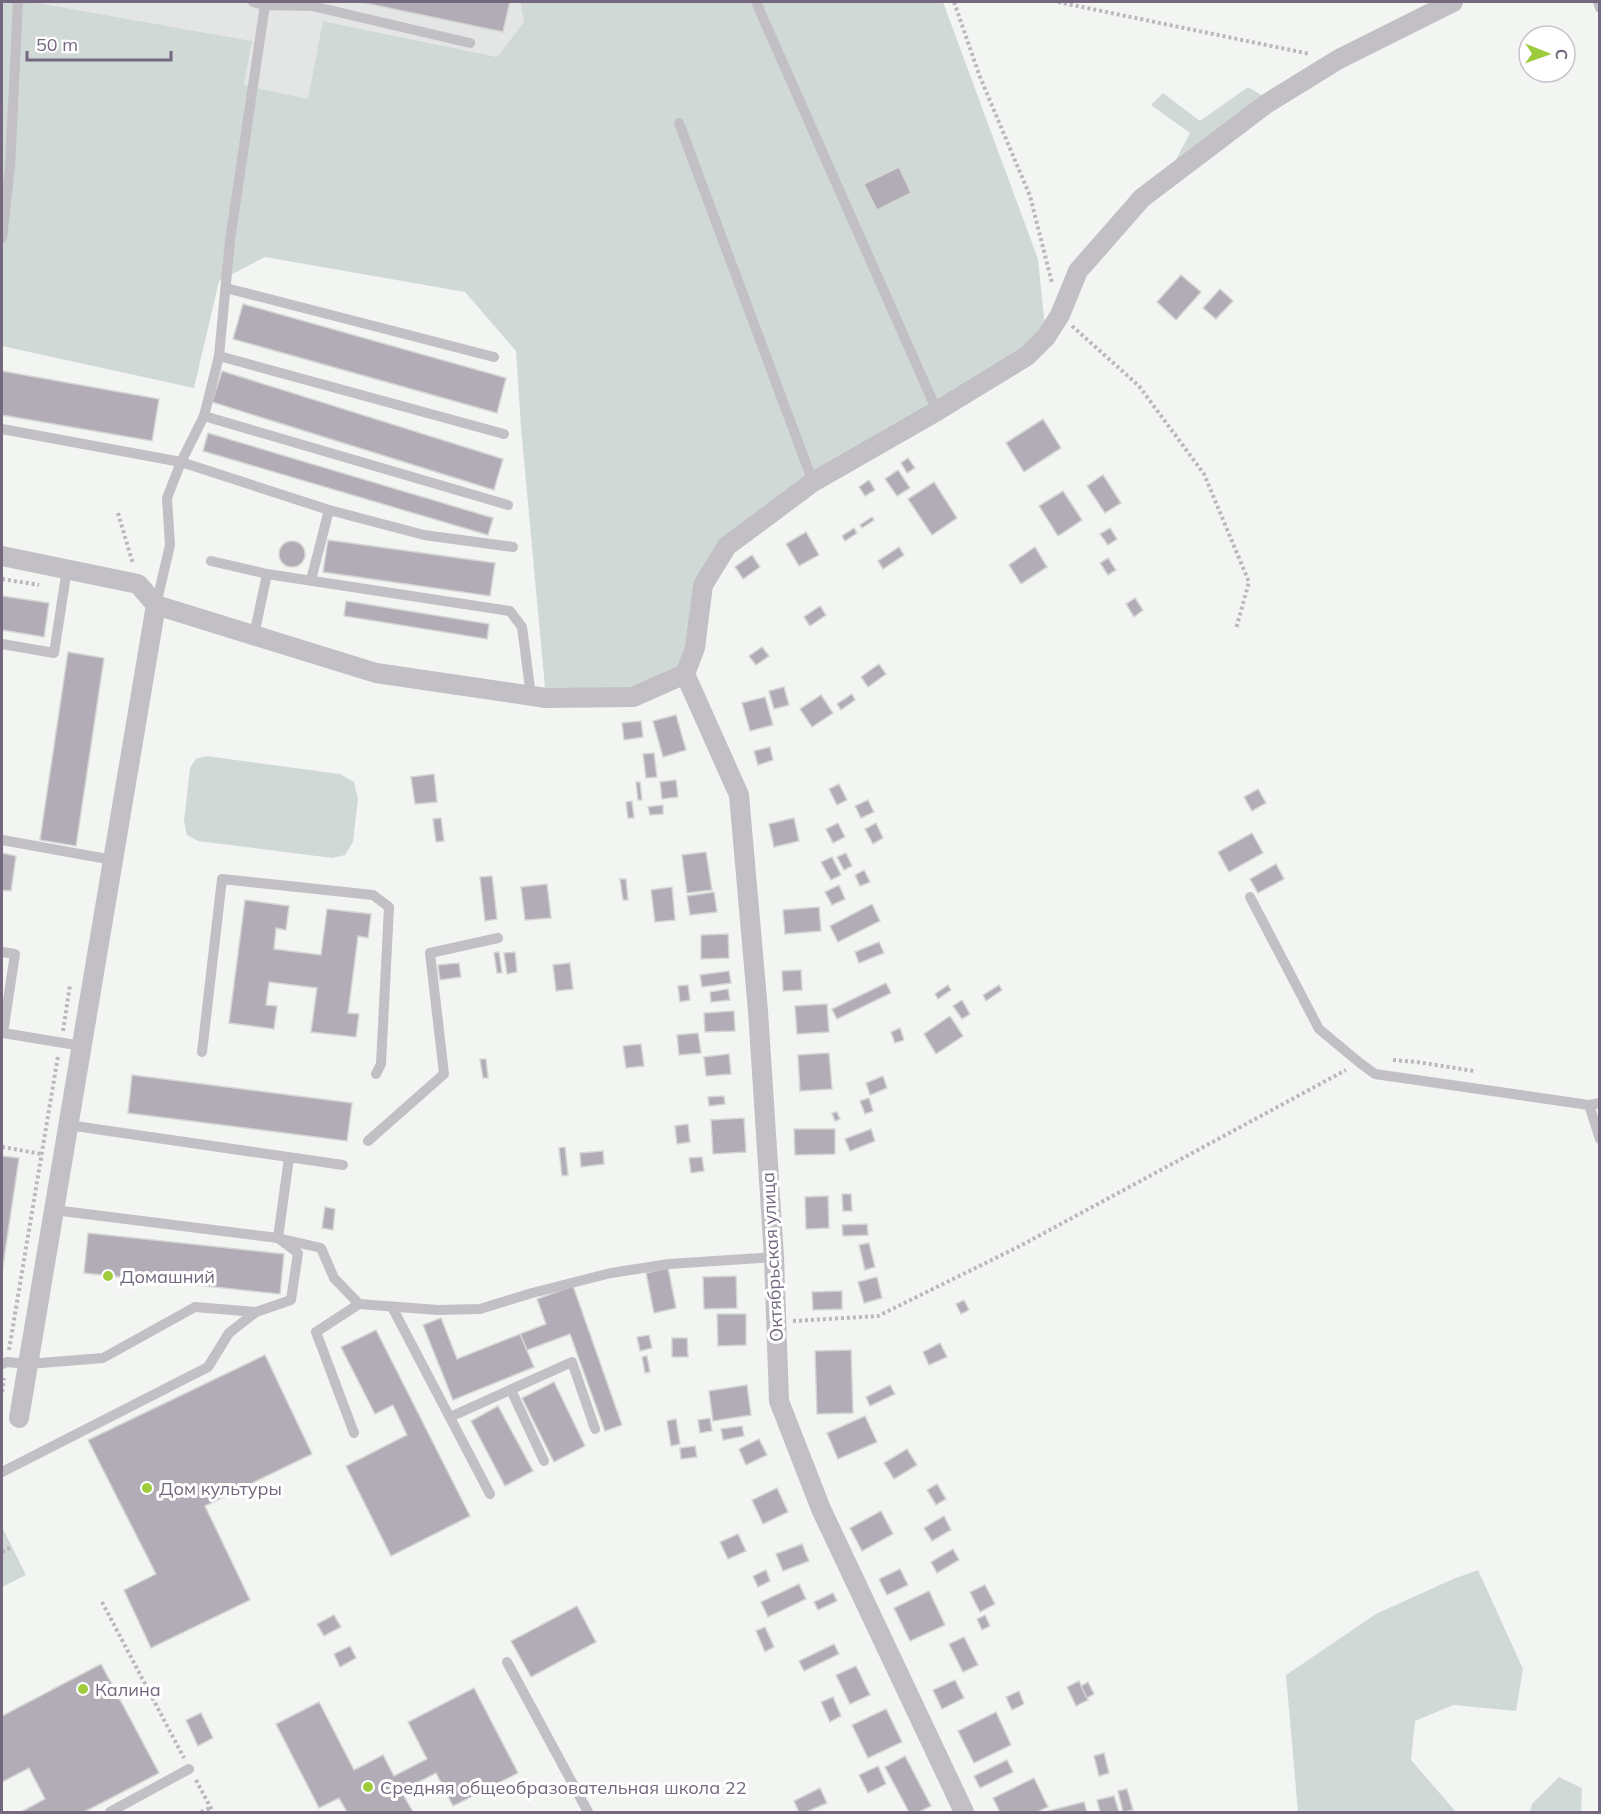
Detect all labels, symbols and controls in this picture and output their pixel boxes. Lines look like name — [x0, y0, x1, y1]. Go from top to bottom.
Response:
scale bar — [27, 24, 171, 62]
north arrow — [1517, 24, 1577, 84]
text: 50 m — [36, 33, 78, 56]
text: С — [1552, 49, 1572, 60]
street label: Октябрьская улица — [756, 1172, 788, 1342]
place label: Домашний — [120, 1265, 215, 1288]
marker: Домашний — [101, 1269, 115, 1283]
place label: Дом культуры — [159, 1477, 282, 1500]
marker: Дом культуры — [140, 1481, 154, 1495]
place label: Калина — [95, 1678, 161, 1701]
marker: Калина — [76, 1682, 90, 1696]
place label: Средняя общеобразовательная школа 22 — [380, 1776, 746, 1799]
marker: Средняя общеобразовательная школа 22 — [361, 1780, 375, 1794]

